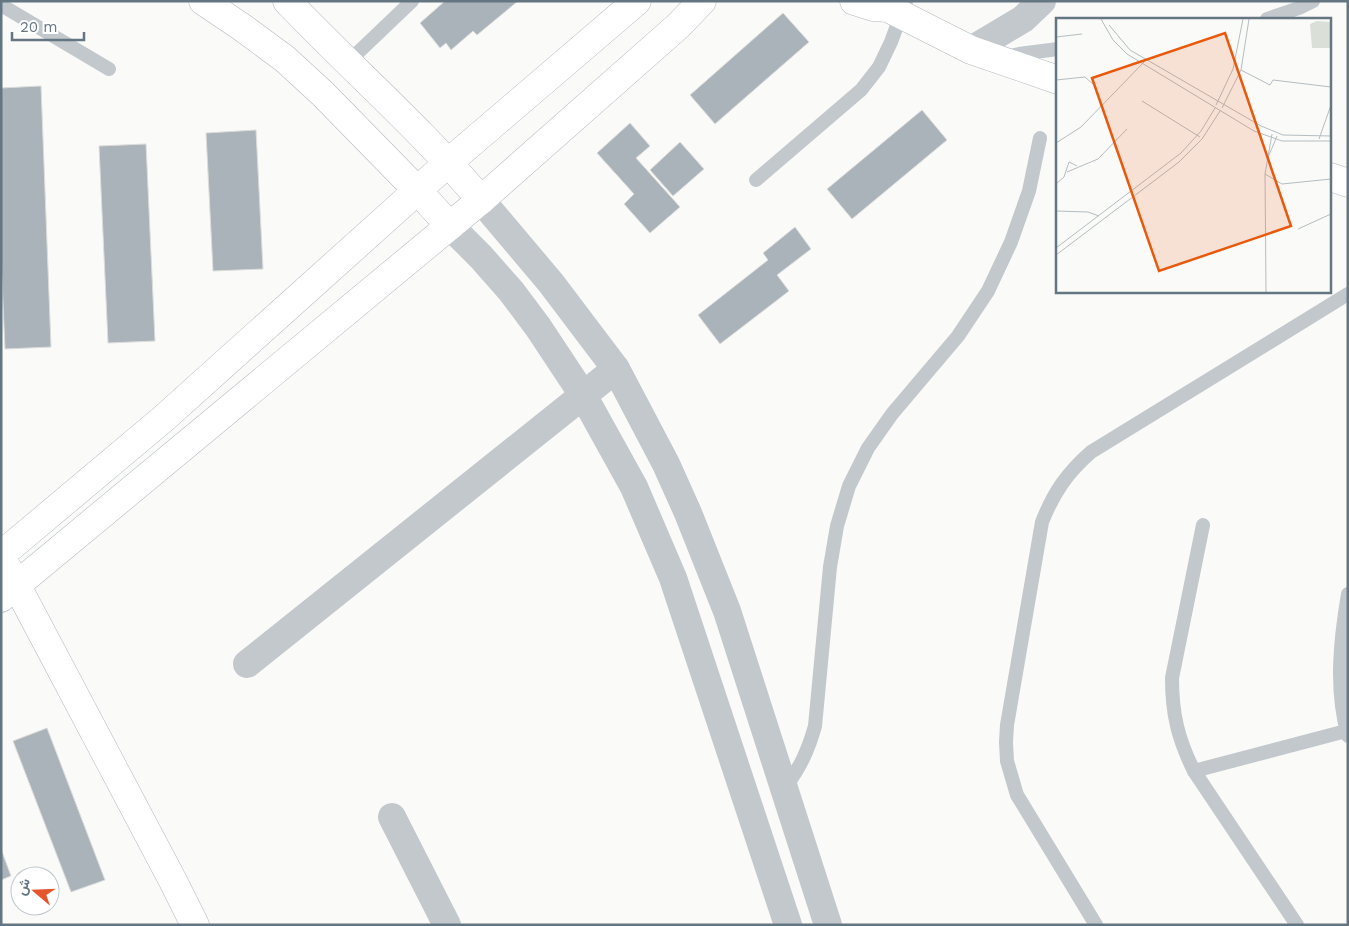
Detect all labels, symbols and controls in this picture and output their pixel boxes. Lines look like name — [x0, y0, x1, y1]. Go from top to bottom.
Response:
scale bar — [12, 10, 85, 42]
text: 20 m — [20, 18, 58, 36]
inset map — [1056, 18, 1332, 292]
north arrow — [10, 866, 60, 916]
text: ش — [12, 876, 34, 898]

